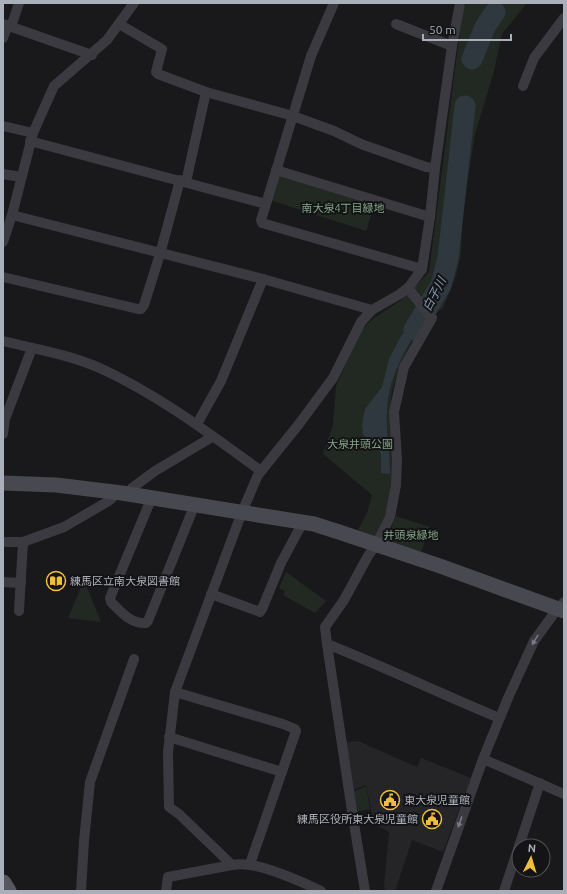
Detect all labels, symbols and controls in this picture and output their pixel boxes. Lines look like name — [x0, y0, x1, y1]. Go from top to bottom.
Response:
scale bar — [423, 16, 511, 42]
text: 50 m — [429, 23, 456, 36]
park label: 南大泉4丁目緑地 — [301, 202, 385, 214]
water label: 白子川 — [420, 273, 449, 313]
park label: 大泉井頭公園 — [327, 438, 393, 450]
park label: 井頭泉緑地 — [384, 529, 439, 541]
library icon: 練馬区立南大泉図書館 — [45, 570, 67, 592]
place label: 練馬区立南大泉図書館 — [70, 575, 180, 587]
one-way arrow — [532, 634, 539, 646]
public building icon: 東大泉児童館 — [379, 789, 401, 811]
place label: 東大泉児童館 — [404, 794, 470, 806]
public building icon: 練馬区役所東大泉児童館 — [421, 808, 443, 830]
place label: 練馬区役所東大泉児童館 — [297, 813, 418, 825]
one-way arrow — [457, 816, 463, 828]
north arrow — [511, 838, 551, 878]
text: N — [527, 842, 536, 854]

